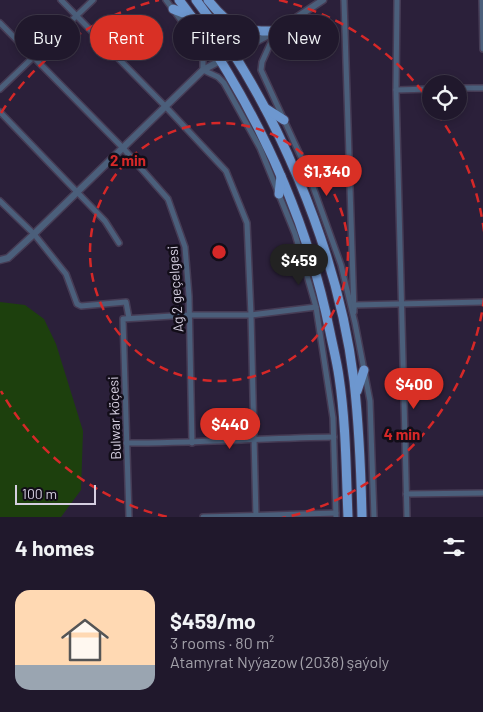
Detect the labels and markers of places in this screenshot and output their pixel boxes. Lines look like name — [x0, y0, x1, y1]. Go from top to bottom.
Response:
pin: $1,340 — [286, 154, 368, 197]
centre of rings — [210, 243, 228, 261]
pin: $459 — [269, 244, 329, 286]
pin: $400 — [384, 368, 444, 410]
pin: $440 — [200, 408, 260, 450]

